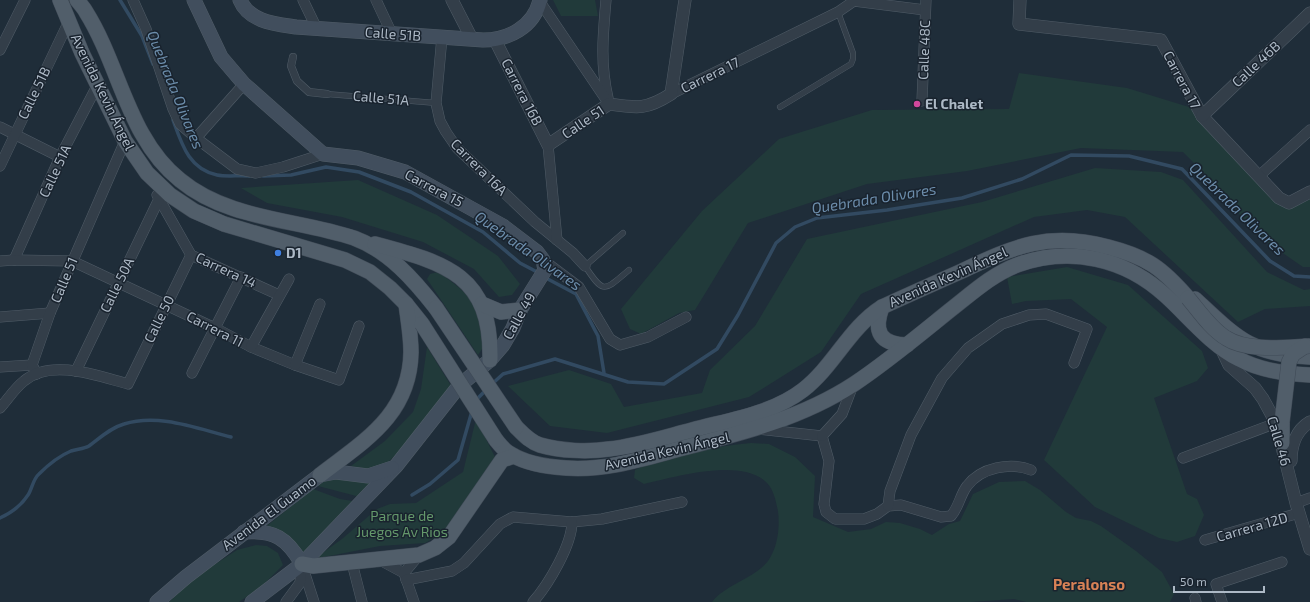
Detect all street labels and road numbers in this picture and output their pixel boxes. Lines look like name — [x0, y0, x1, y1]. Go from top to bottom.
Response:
street label: Calle 48C — [914, 20, 933, 80]
street label: Calle 51B — [364, 23, 422, 44]
street label: Avenida Kevin Ángel — [68, 31, 139, 154]
street label: Calle 46B — [1228, 37, 1283, 90]
street label: Carrera 17 — [1160, 48, 1205, 112]
street label: Carrera 17 — [678, 53, 742, 96]
street label: Carrera 16B — [498, 55, 547, 128]
street label: Calle 51B — [14, 64, 54, 122]
street label: Calle 51A — [352, 87, 410, 108]
street label: Calle 51 — [558, 101, 607, 142]
street label: Carrera 16A — [448, 135, 511, 199]
street label: Calle 51A — [35, 141, 74, 200]
street label: Carrera 15 — [402, 165, 466, 210]
street label: Avenida Kevin Ángel — [886, 243, 1010, 310]
street label: Carrera 14 — [193, 248, 259, 291]
street label: Calle 50A — [96, 254, 137, 315]
street label: Calle 51 — [46, 255, 81, 305]
street label: Calle 49 — [499, 289, 538, 342]
street label: Calle 50 — [140, 292, 177, 345]
street label: Carrera 11 — [184, 307, 247, 350]
street label: Calle 46 — [1264, 414, 1295, 468]
street label: Avenida Kevin Ángel — [603, 428, 732, 473]
street label: Avenida El Guamo — [218, 472, 319, 553]
street label: Carrera 12D — [1214, 508, 1289, 545]

